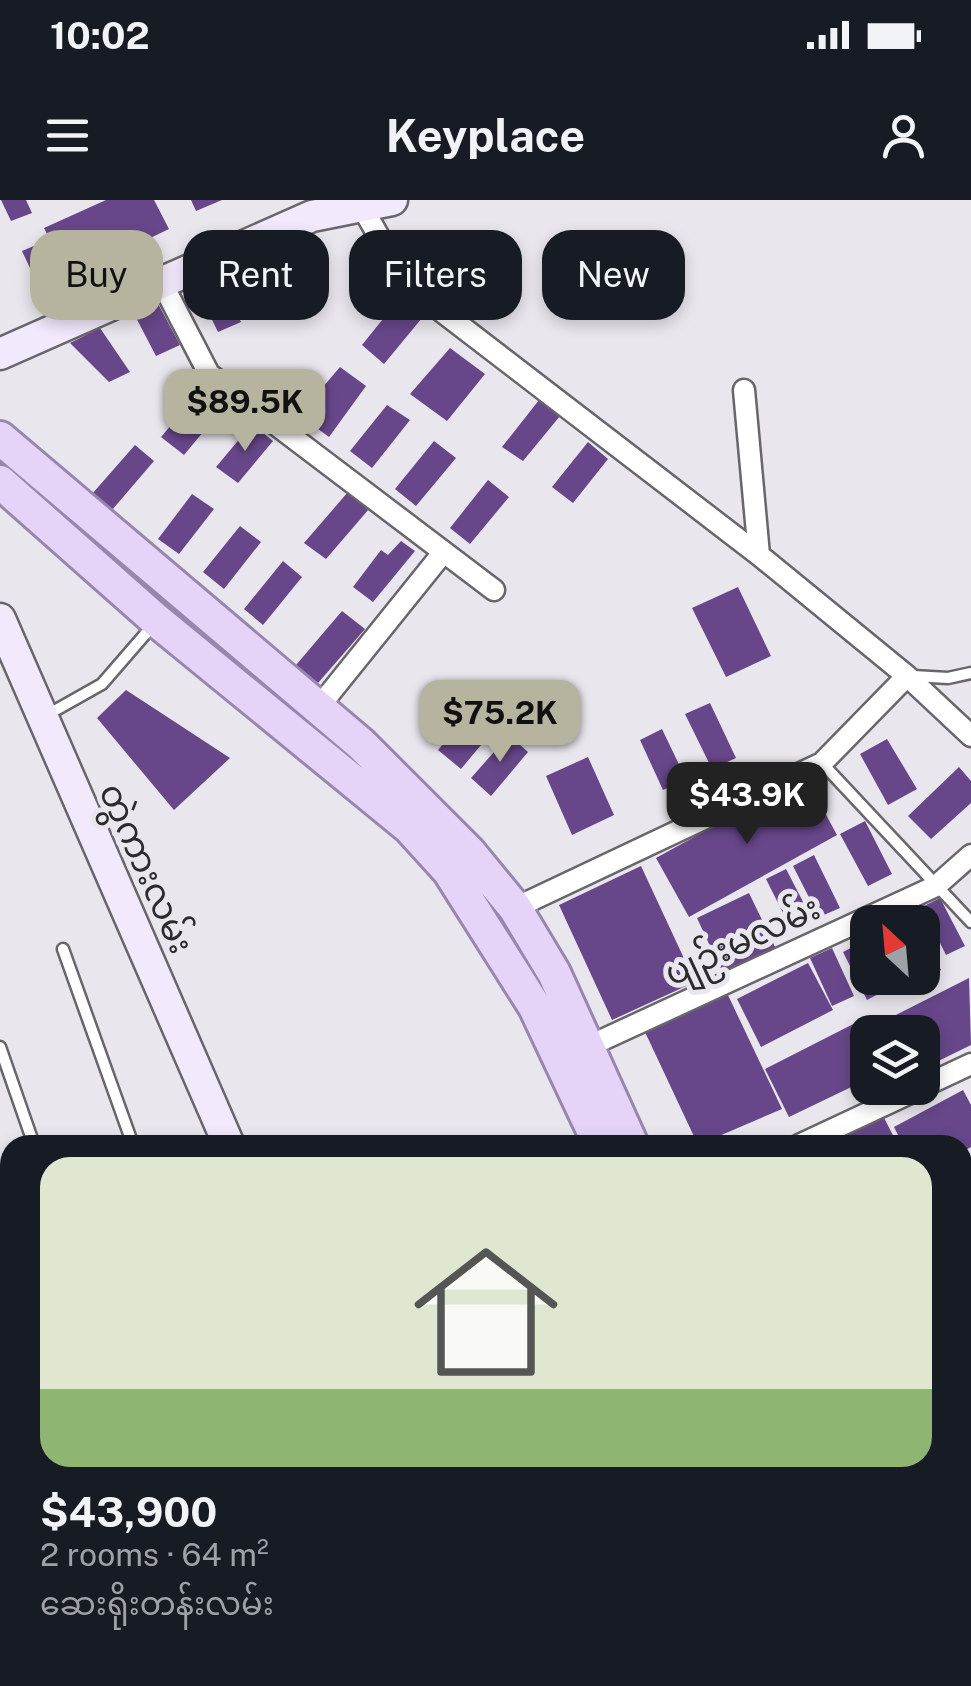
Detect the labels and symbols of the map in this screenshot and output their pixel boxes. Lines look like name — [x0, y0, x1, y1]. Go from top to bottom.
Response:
pin: $89.5K — [164, 369, 326, 454]
pin: $75.2K — [419, 680, 581, 765]
pin: $43.9K — [666, 762, 828, 847]
street label: တွဲကားလမ်း — [85, 775, 205, 962]
street label: ပျဉ်းမလမ်း — [657, 883, 830, 1002]
north arrow — [850, 905, 940, 995]

